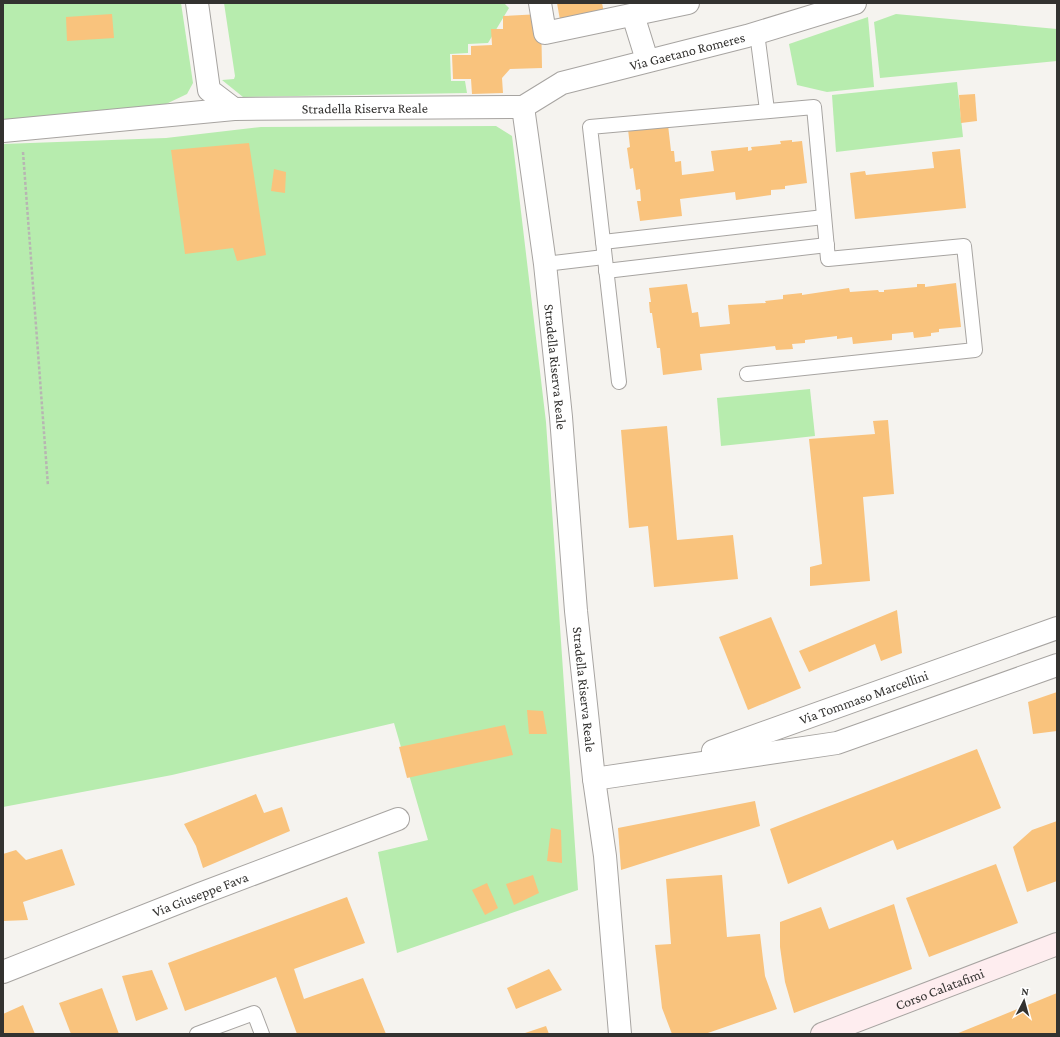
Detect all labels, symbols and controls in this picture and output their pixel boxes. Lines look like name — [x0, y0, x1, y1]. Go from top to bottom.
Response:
street label: Via Gaetano Romeres — [628, 29, 747, 74]
street label: Stradella Riserva Reale — [302, 100, 428, 117]
street label: Stradella Riserva Reale — [541, 303, 570, 430]
street label: Stradella Riserva Reale — [570, 626, 599, 753]
street label: Via Tommaso Marcellini — [797, 667, 931, 727]
street label: Via Giuseppe Fava — [150, 868, 251, 920]
street label: Corso Calatafimi — [893, 965, 986, 1013]
north arrow — [1004, 981, 1044, 1021]
text: N — [1021, 985, 1030, 997]

